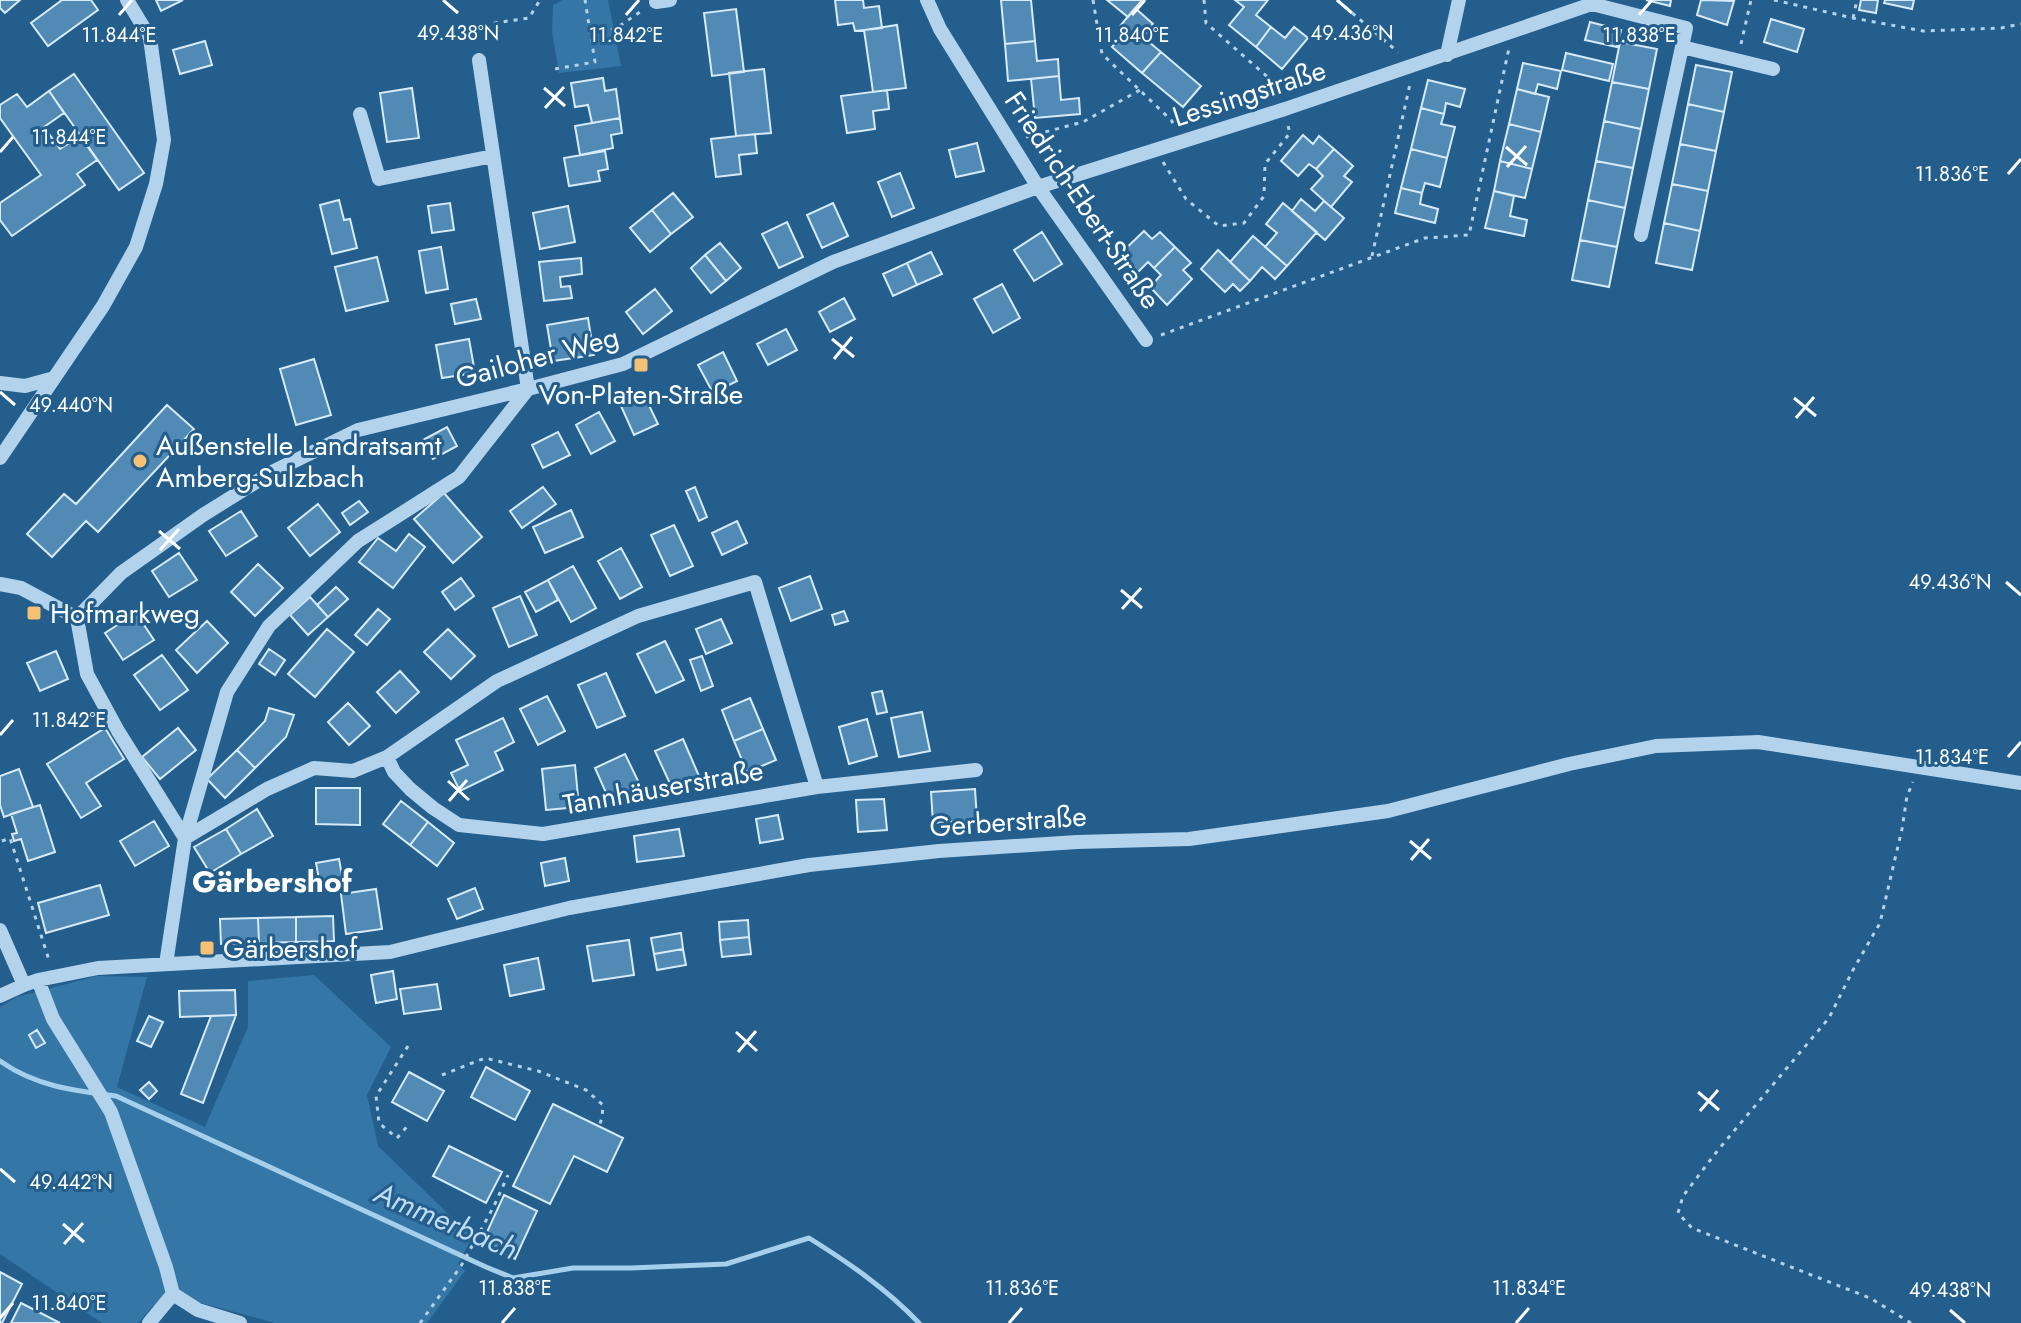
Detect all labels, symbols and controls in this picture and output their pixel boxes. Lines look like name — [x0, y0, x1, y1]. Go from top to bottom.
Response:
text: 49.438°N — [417, 19, 499, 48]
text: 49.436°N — [1311, 19, 1393, 48]
text: 11.844°E — [82, 21, 156, 50]
text: 11.842°E — [589, 21, 663, 50]
text: 11.840°E — [1094, 21, 1170, 50]
text: 11.838°E — [1602, 21, 1676, 50]
street label: Lessingstraße — [1167, 49, 1331, 138]
street label: Friedrich-Ebert-Straße — [994, 83, 1171, 317]
text: 11.844°E — [32, 123, 106, 152]
text: 11.836°E — [1915, 160, 1989, 189]
street label: Gailoher Weg — [451, 316, 623, 399]
marker: Von-Platen-Straße — [632, 356, 650, 374]
place label: Von-Platen-Straße — [539, 374, 743, 415]
text: 49.440°N — [29, 391, 113, 420]
place label: Außenstelle Landratsamt Amberg-Sulzbach — [156, 425, 442, 498]
marker: Außenstelle Landratsamt Amberg-Sulzbach — [131, 452, 149, 470]
text: 49.436°N — [1909, 568, 1991, 597]
place label: Hofmarkweg — [50, 593, 200, 634]
marker: Hofmarkweg — [25, 604, 43, 622]
text: 11.842°E — [32, 706, 106, 735]
text: 11.834°E — [1915, 743, 1989, 772]
street label: Tannhäuserstraße — [560, 750, 766, 825]
street label: Gerberstraße — [928, 796, 1088, 847]
district label: Gärbershof — [192, 860, 354, 903]
place label: Gärbershof — [223, 928, 358, 969]
marker: Gärbershof — [198, 939, 216, 957]
text: 49.442°N — [29, 1168, 113, 1197]
water label: Ammerbach — [367, 1171, 525, 1270]
text: 11.838°E — [478, 1274, 552, 1303]
text: 11.836°E — [985, 1274, 1059, 1303]
text: 11.834°E — [1492, 1274, 1566, 1303]
text: 49.438°N — [1909, 1276, 1991, 1305]
text: 11.840°E — [31, 1289, 107, 1318]

